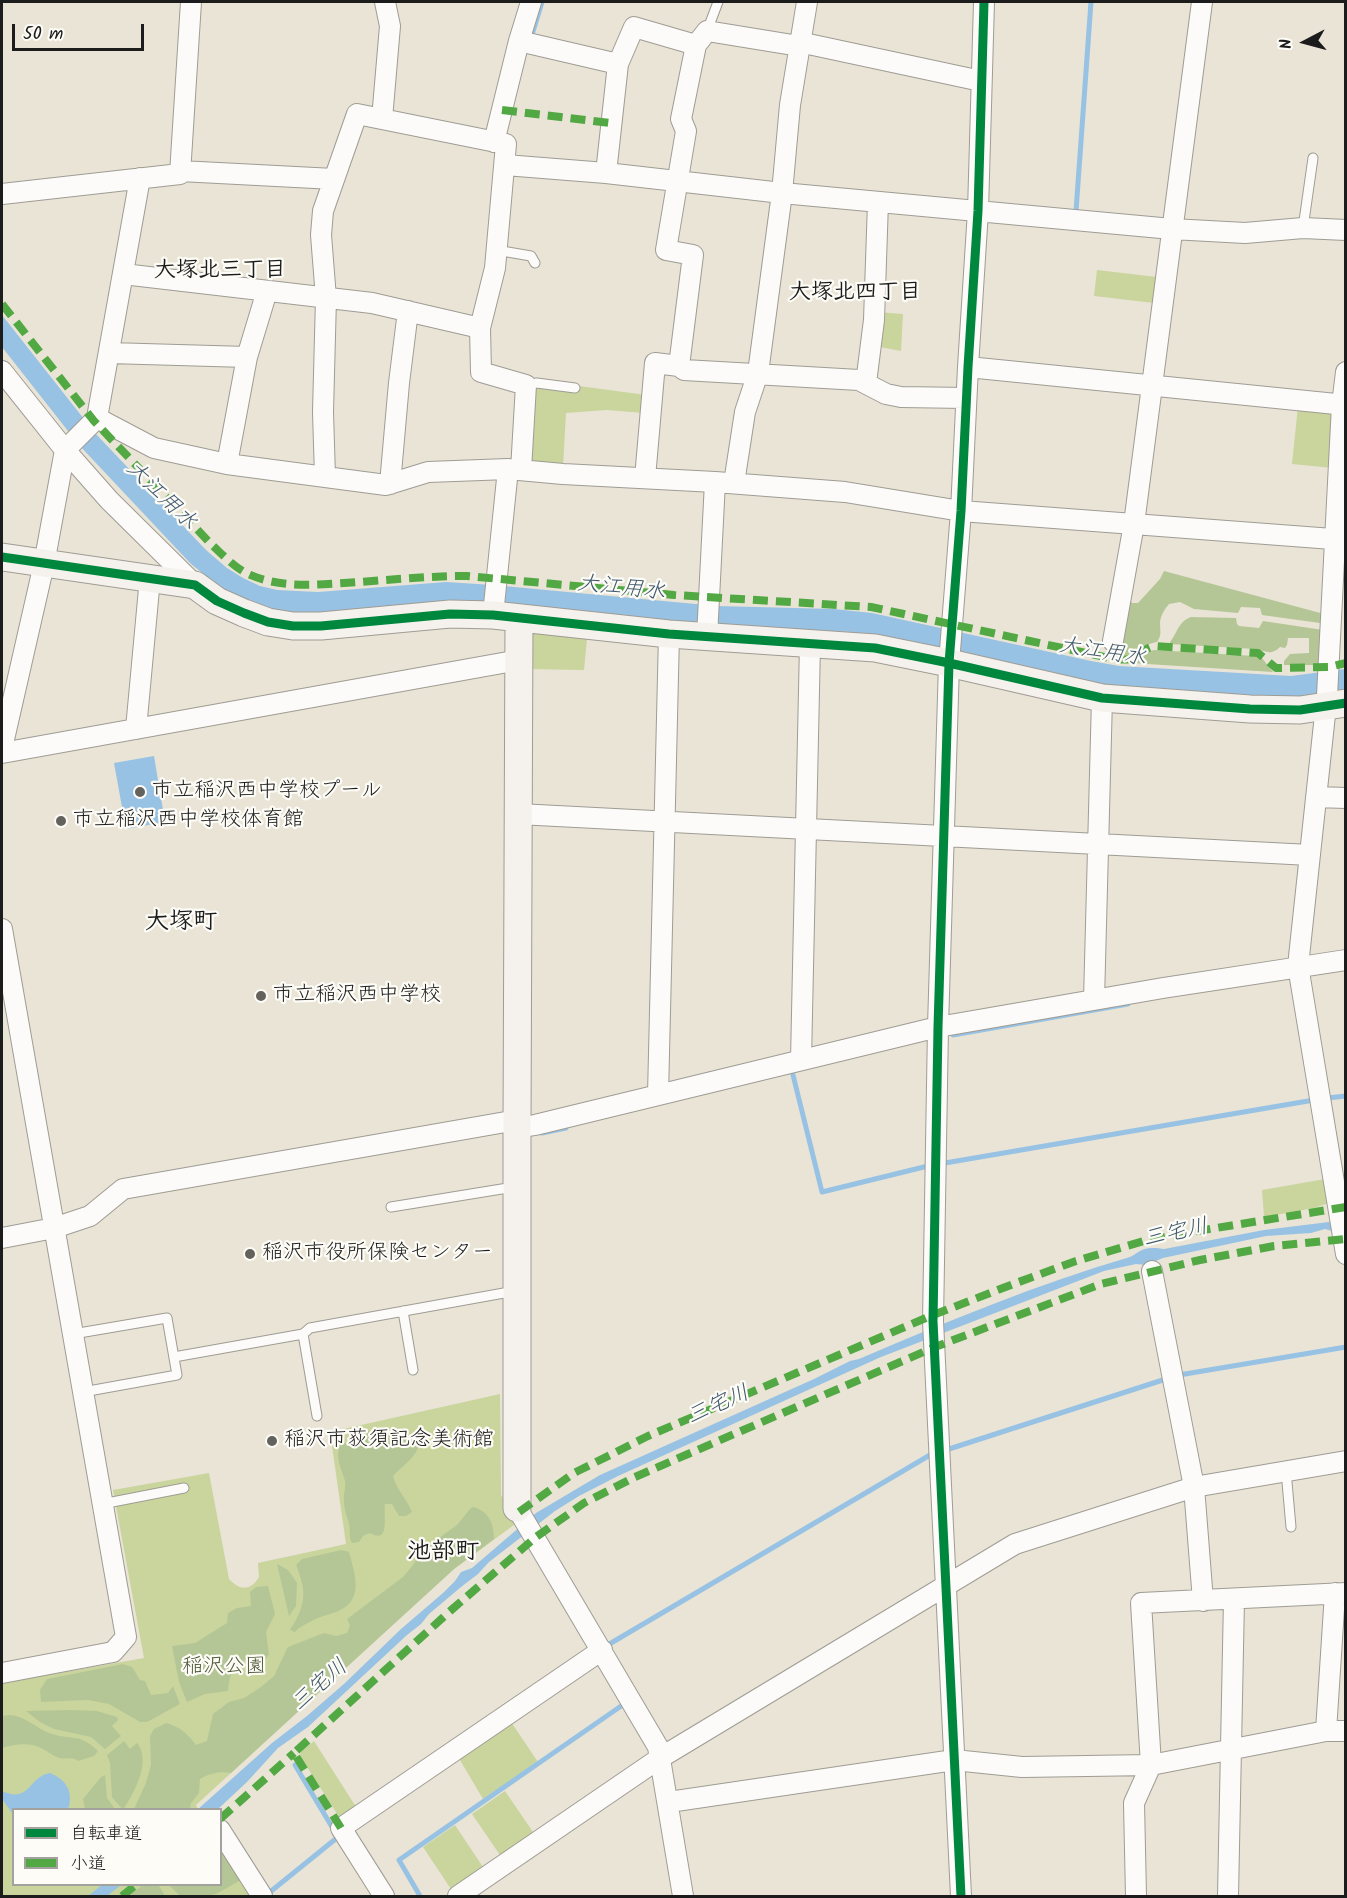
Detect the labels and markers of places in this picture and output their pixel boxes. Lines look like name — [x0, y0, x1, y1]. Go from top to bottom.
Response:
place label: 市立稲沢西中学校プール — [152, 779, 382, 805]
marker: 市立稲沢西中学校プール — [133, 785, 147, 799]
place label: 市立稲沢西中学校体育館 — [73, 808, 304, 834]
marker: 市立稲沢西中学校体育館 — [54, 814, 68, 828]
place label: 市立稲沢西中学校 — [273, 983, 441, 1009]
marker: 市立稲沢西中学校 — [254, 989, 268, 1003]
place label: 稲沢市役所保険センター — [262, 1241, 493, 1267]
marker: 稲沢市役所保険センター — [243, 1247, 257, 1261]
place label: 稲沢市荻須記念美術館 — [284, 1428, 494, 1454]
marker: 稲沢市荻須記念美術館 — [265, 1434, 279, 1448]

